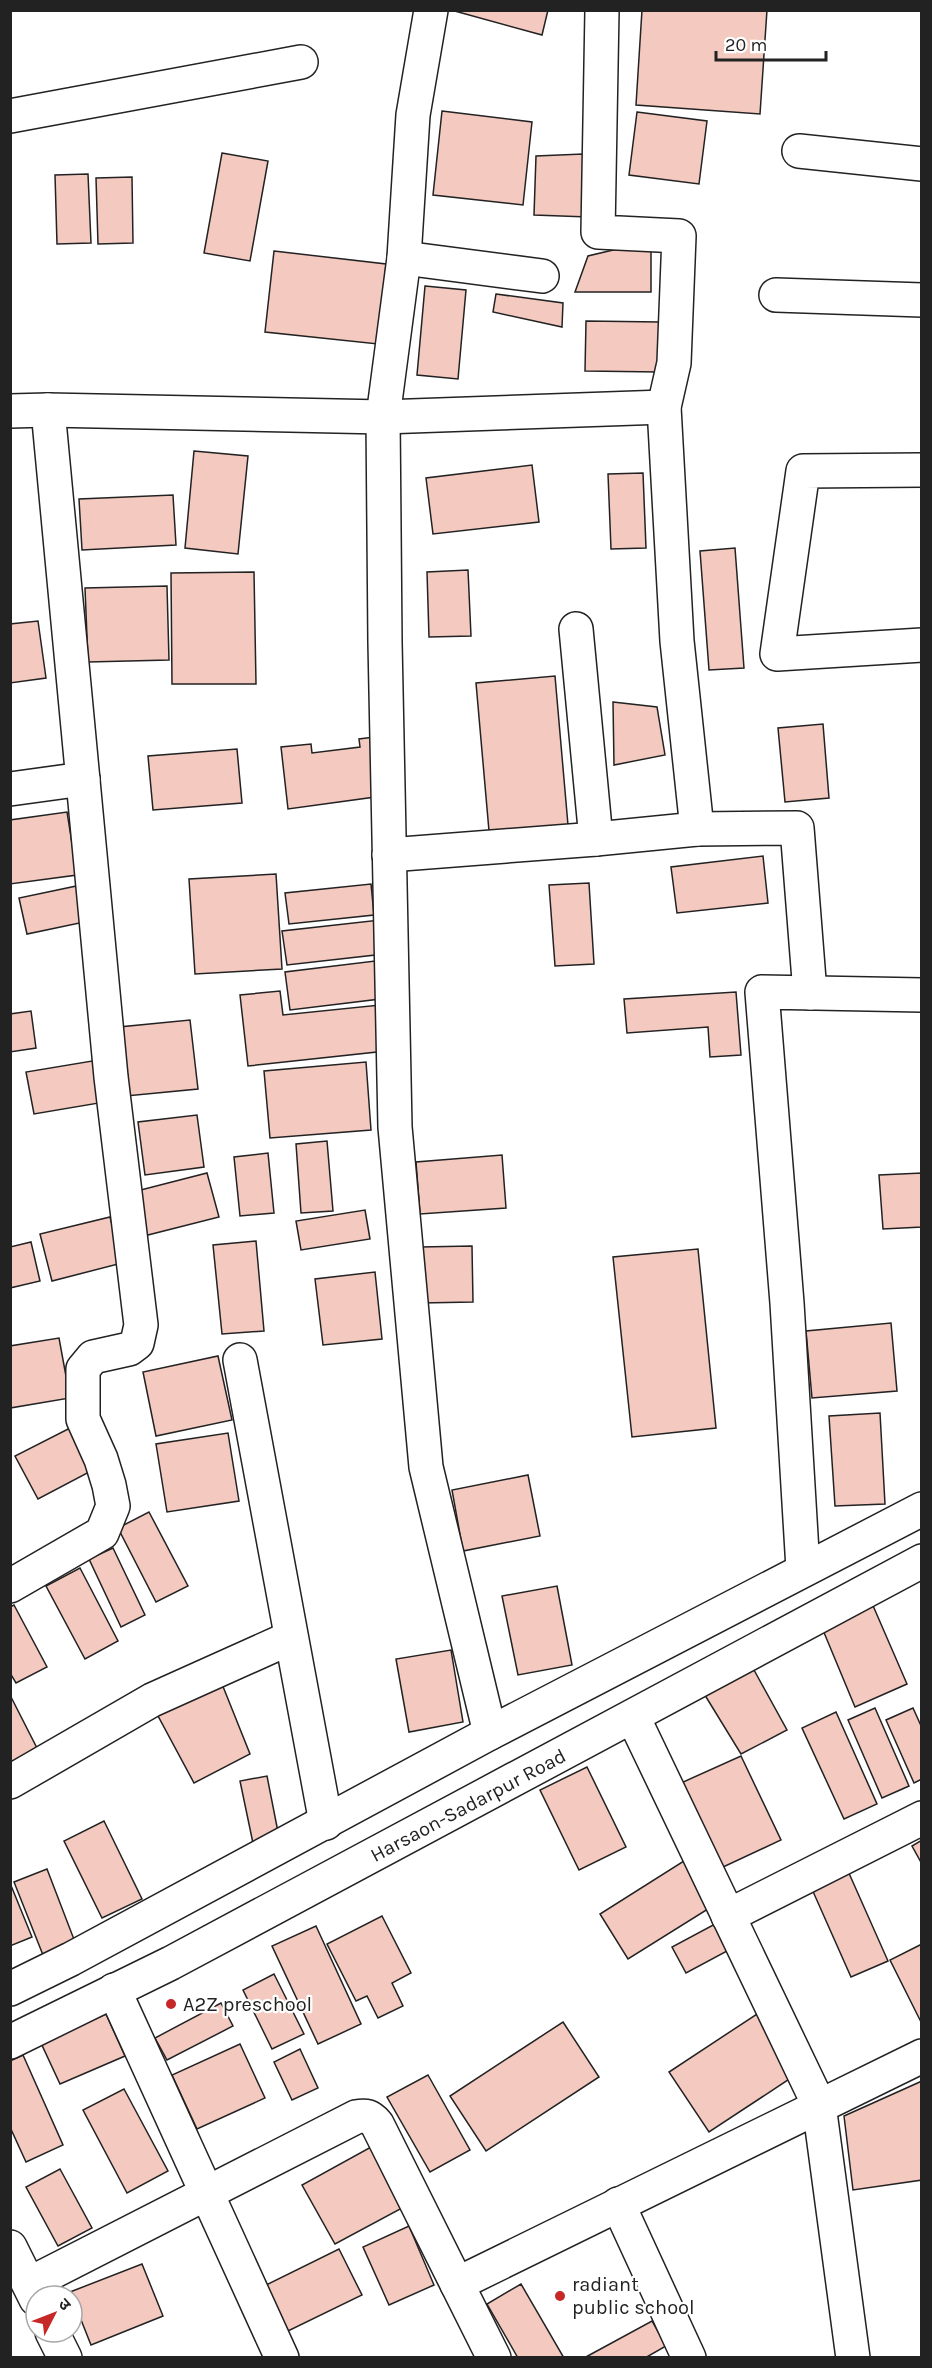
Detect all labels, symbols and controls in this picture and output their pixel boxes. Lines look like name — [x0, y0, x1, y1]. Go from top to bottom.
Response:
scale bar — [716, 24, 826, 62]
text: 20 m — [725, 34, 767, 56]
street label: Harsaon-Sadarpur Road — [367, 1744, 570, 1867]
place label: A2Z preschool — [183, 1993, 312, 2016]
marker: A2Z preschool — [164, 1997, 178, 2011]
place label: radiant public school — [572, 2273, 695, 2319]
north arrow — [24, 2284, 84, 2344]
marker: radiant public school — [553, 2289, 567, 2303]
text: उ — [55, 2294, 75, 2315]

